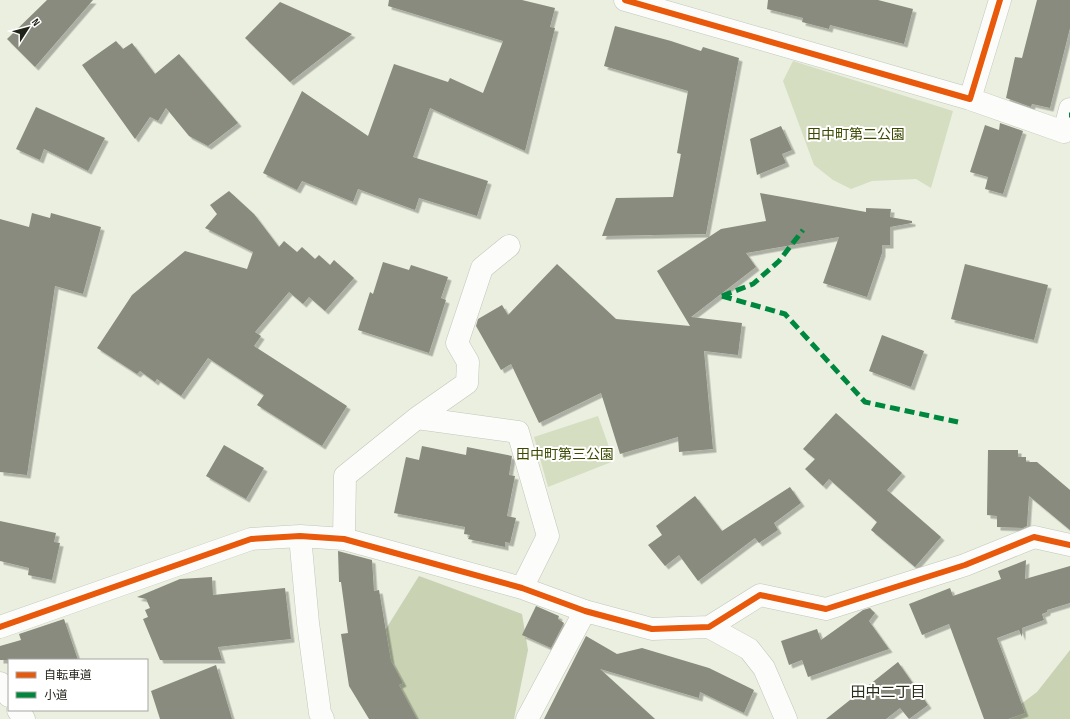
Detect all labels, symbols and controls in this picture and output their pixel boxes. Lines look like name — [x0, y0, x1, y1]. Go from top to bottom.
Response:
north arrow — [8, 8, 48, 48]
text: N — [29, 16, 43, 29]
park label: 田中町第二公園 — [807, 126, 905, 143]
park label: 田中町第三公園 — [516, 446, 614, 463]
legend — [8, 659, 148, 711]
text: 自転車道 — [44, 668, 92, 683]
district label: 田中二丁目 — [850, 683, 926, 702]
text: 小道 — [44, 688, 68, 703]

